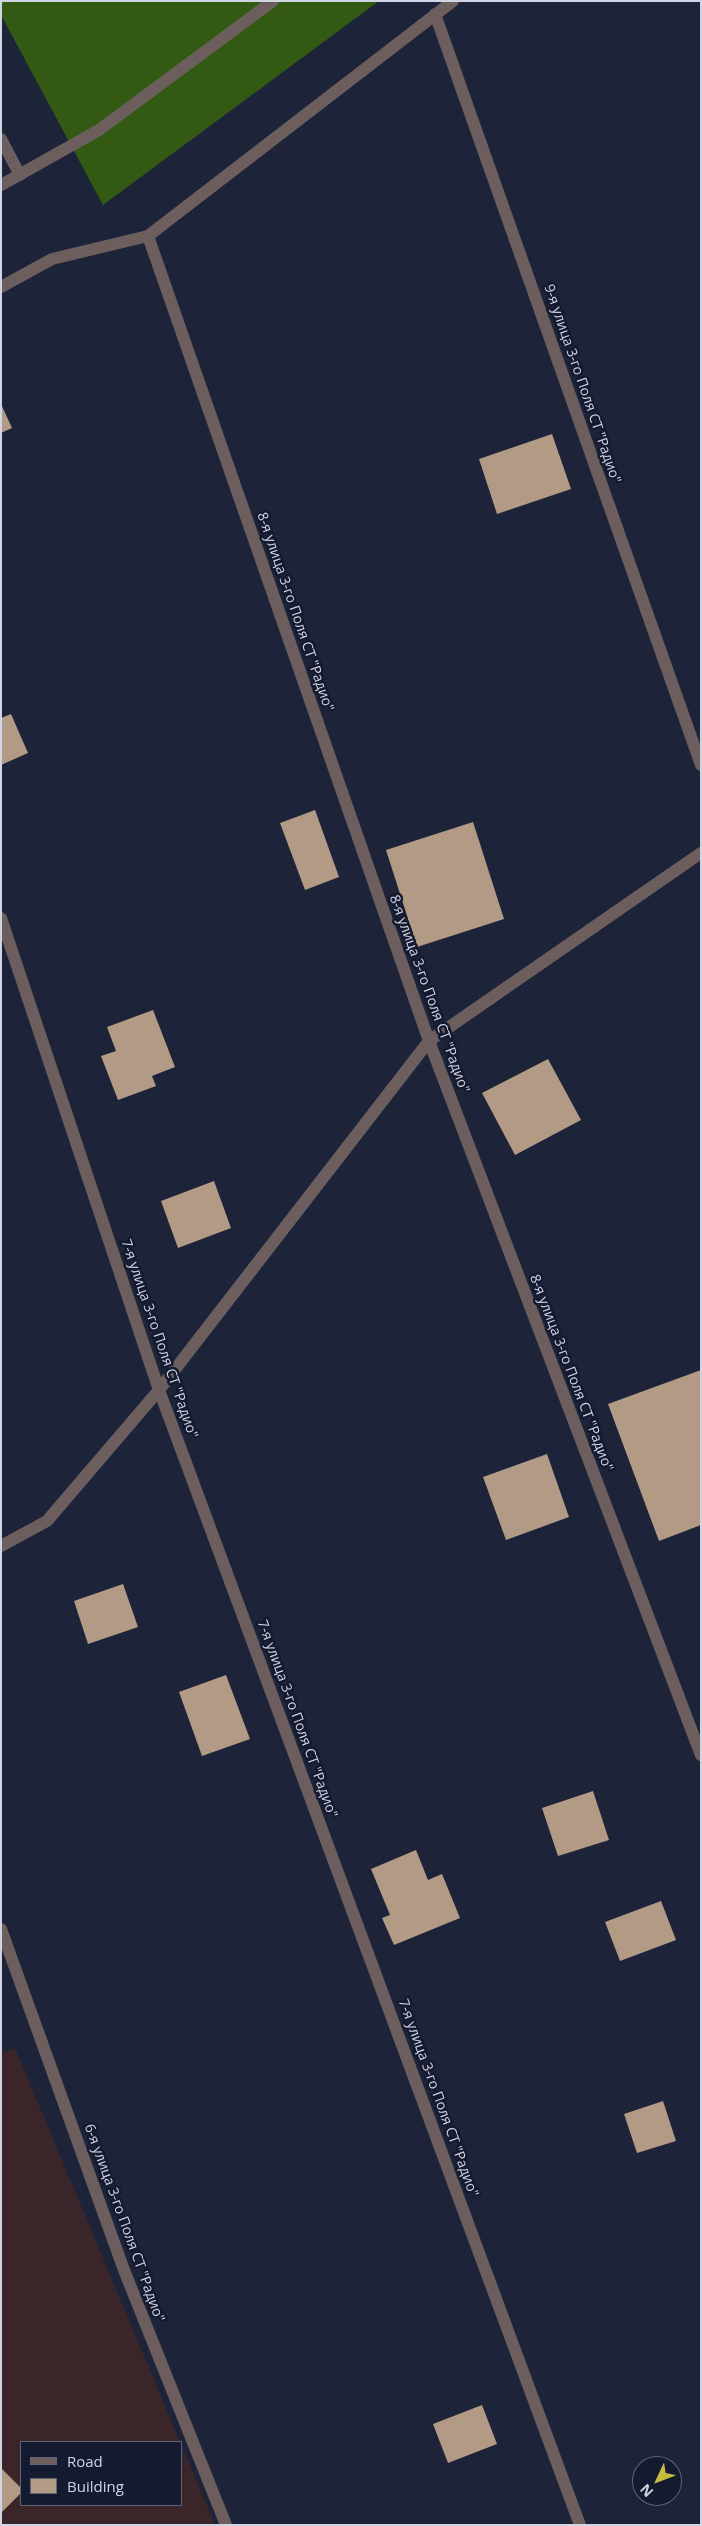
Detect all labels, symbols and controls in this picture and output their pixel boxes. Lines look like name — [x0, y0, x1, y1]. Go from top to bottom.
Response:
street label: 9-я улица 3-го Поля СТ "Радио" — [540, 282, 624, 486]
street label: 8-я улица 3-го Поля СТ "Радио" — [253, 510, 337, 714]
street label: 8-я улица 3-го Поля СТ "Радио" — [385, 893, 473, 1095]
street label: 7-я улица 3-го Поля СТ "Радио" — [117, 1237, 201, 1441]
street label: 8-я улица 3-го Поля СТ "Радио" — [526, 1272, 616, 1474]
street label: 7-я улица 3-го Поля СТ "Радио" — [253, 1618, 341, 1820]
street label: 7-я улица 3-го Поля СТ "Радио" — [394, 1997, 482, 2199]
street label: 6-я улица 3-го Поля СТ "Радио" — [80, 2122, 168, 2324]
legend — [20, 2441, 182, 2506]
text: Road — [67, 2451, 103, 2471]
north arrow — [632, 2456, 682, 2506]
text: Building — [67, 2476, 124, 2496]
text: N — [636, 2480, 657, 2502]

